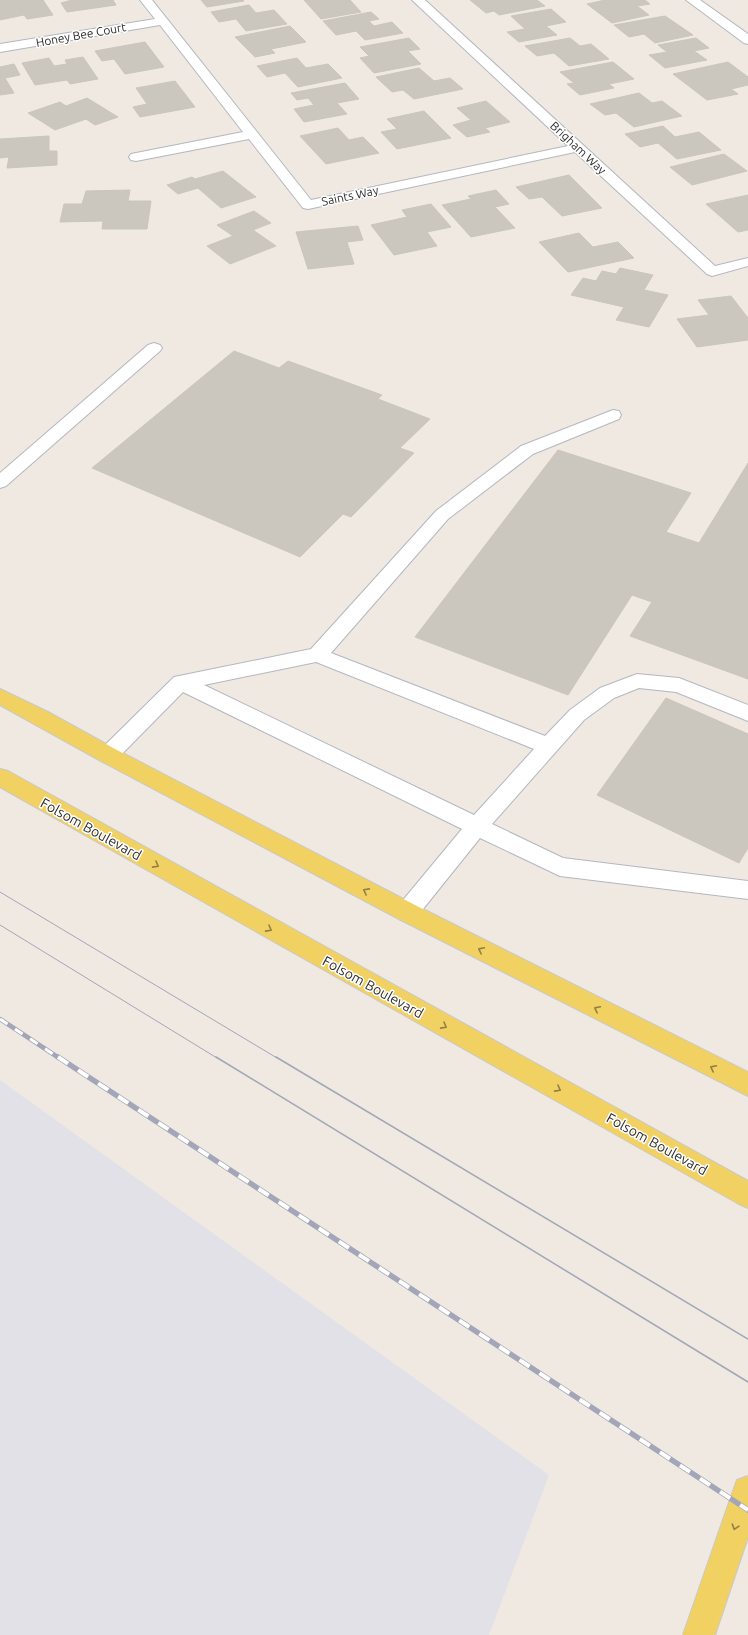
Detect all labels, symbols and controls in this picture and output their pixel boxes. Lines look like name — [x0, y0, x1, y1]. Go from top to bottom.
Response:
street label: Honey Bee Court — [35, 20, 127, 49]
street label: Brigham Way — [548, 119, 609, 177]
street label: Saints Way — [320, 183, 380, 208]
street label: Folsom Boulevard — [38, 795, 144, 863]
one-way arrow — [151, 861, 159, 868]
one-way arrow — [362, 888, 370, 895]
one-way arrow — [265, 924, 272, 931]
one-way arrow — [478, 947, 486, 955]
street label: Folsom Boulevard — [320, 953, 426, 1021]
one-way arrow — [594, 1006, 601, 1014]
one-way arrow — [440, 1021, 447, 1029]
one-way arrow — [710, 1065, 717, 1072]
one-way arrow — [553, 1084, 561, 1092]
street label: Folsom Boulevard — [604, 1110, 710, 1178]
one-way arrow — [731, 1524, 739, 1531]

